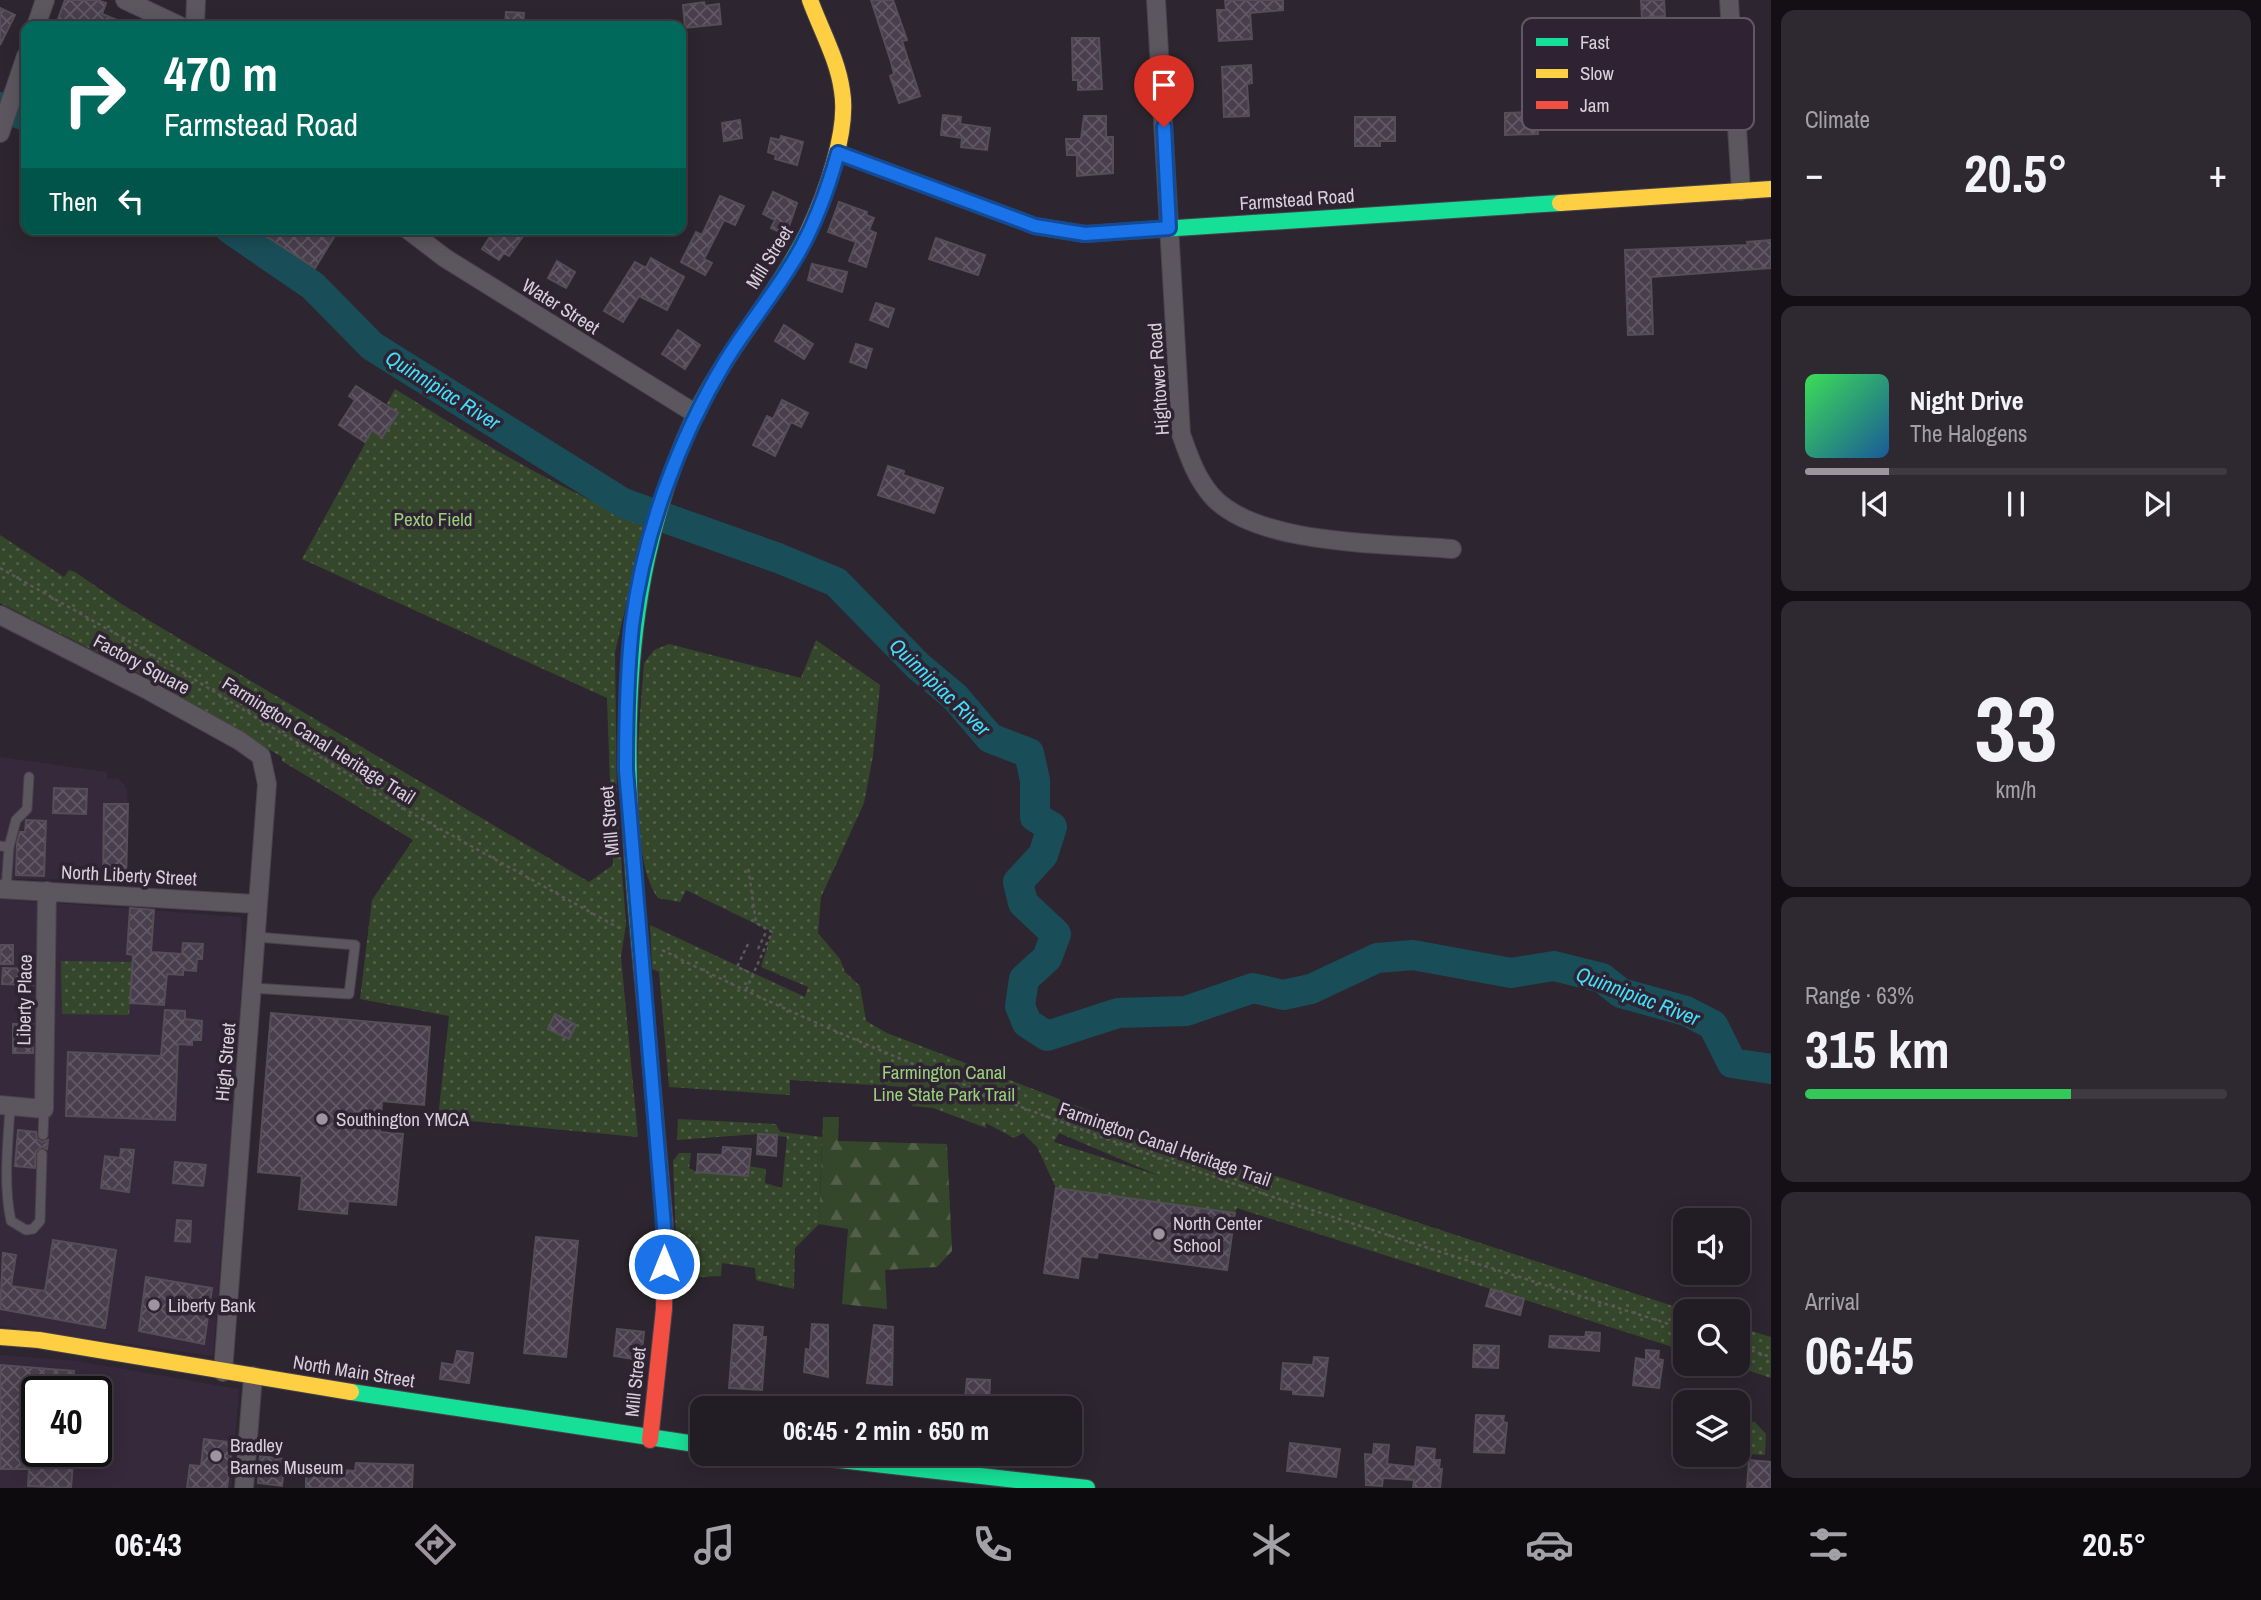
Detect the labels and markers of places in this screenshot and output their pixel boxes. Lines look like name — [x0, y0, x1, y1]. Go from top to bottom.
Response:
pin — [1134, 55, 1194, 127]
place label: Southington YMCA — [336, 1106, 470, 1132]
marker: Southington YMCA — [314, 1111, 330, 1127]
place label: North Center School — [1173, 1210, 1263, 1258]
marker: North Center School — [1151, 1226, 1167, 1242]
place label: Liberty Bank — [168, 1292, 256, 1318]
marker: Liberty Bank — [146, 1297, 162, 1313]
place label: Bradley Barnes Museum — [230, 1432, 343, 1480]
marker: Bradley Barnes Museum — [208, 1448, 224, 1464]

